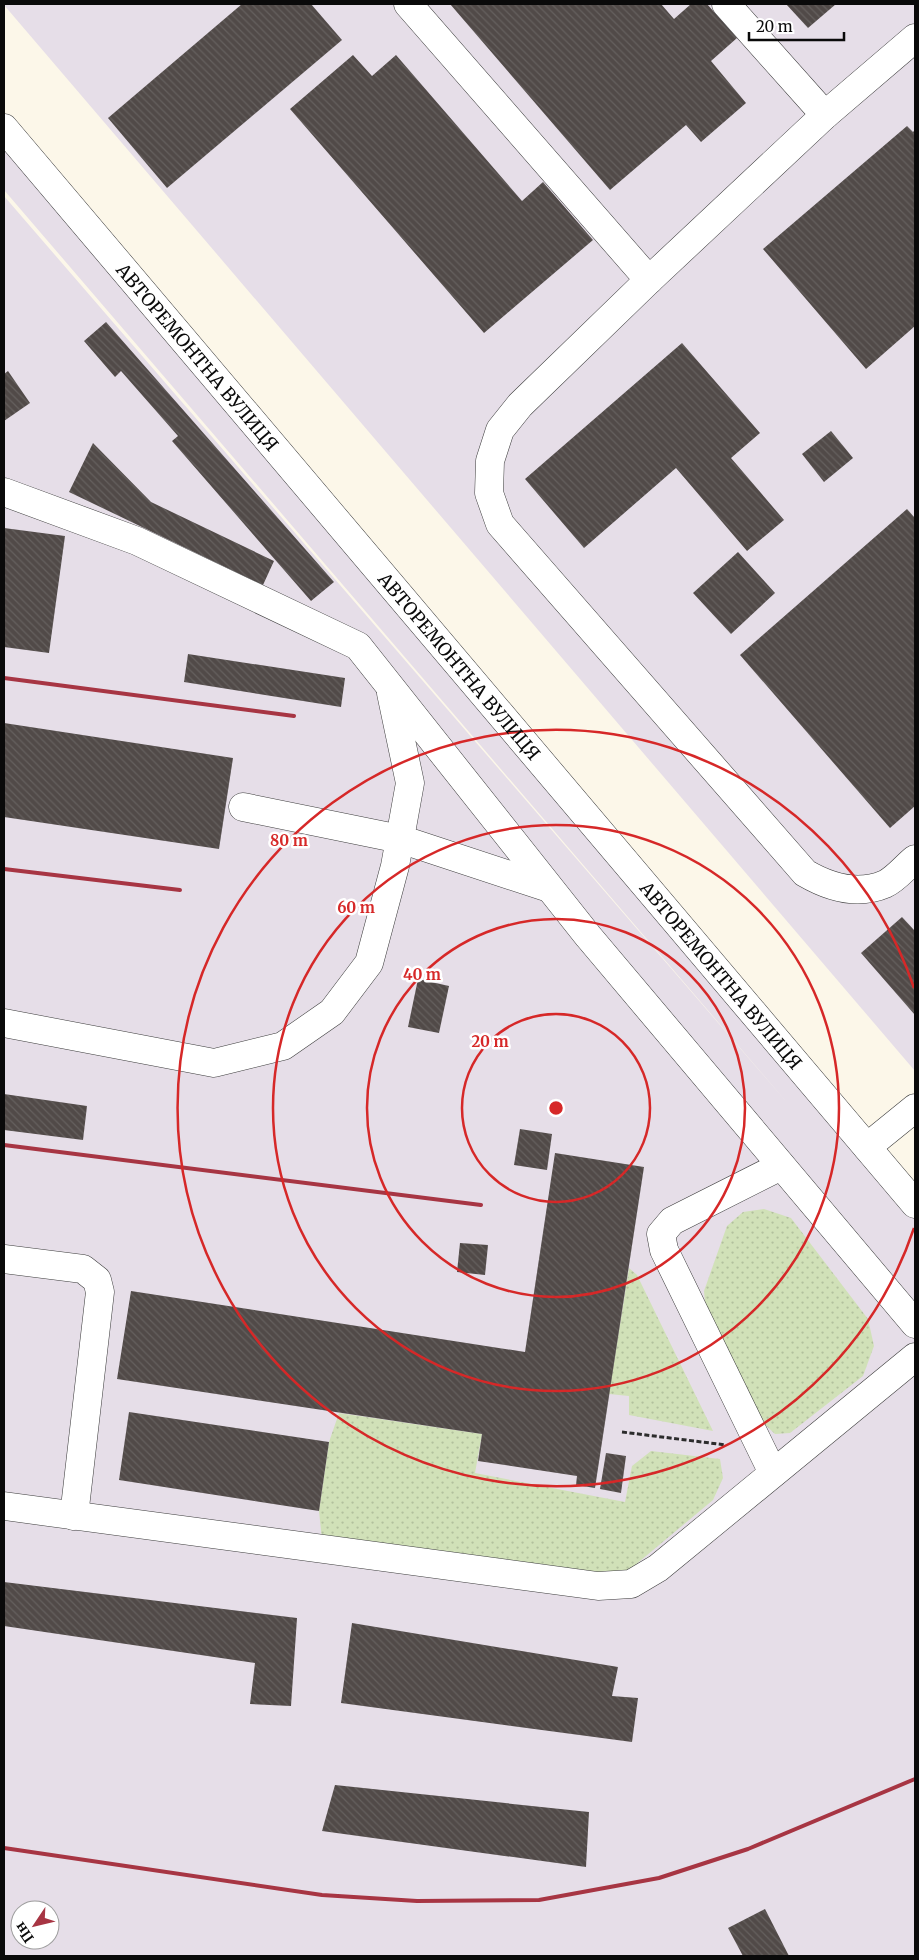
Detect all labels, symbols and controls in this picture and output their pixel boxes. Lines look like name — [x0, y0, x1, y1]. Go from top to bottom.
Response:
scale bar — [749, 10, 844, 42]
text: 20 m — [756, 17, 793, 36]
street label: АВТОРЕМОНТНА ВУЛИЦЯ — [111, 258, 284, 456]
street label: АВТОРЕМОНТНА ВУЛИЦЯ — [373, 567, 546, 765]
text: 80 m — [270, 831, 308, 850]
street label: АВТОРЕМОНТНА ВУЛИЦЯ — [635, 876, 807, 1074]
text: 60 m — [337, 898, 375, 917]
text: 40 m — [403, 965, 441, 984]
text: 20 m — [471, 1032, 509, 1051]
centre of rings — [547, 1099, 565, 1117]
north arrow — [10, 1900, 60, 1950]
text: Пн — [11, 1919, 38, 1946]

